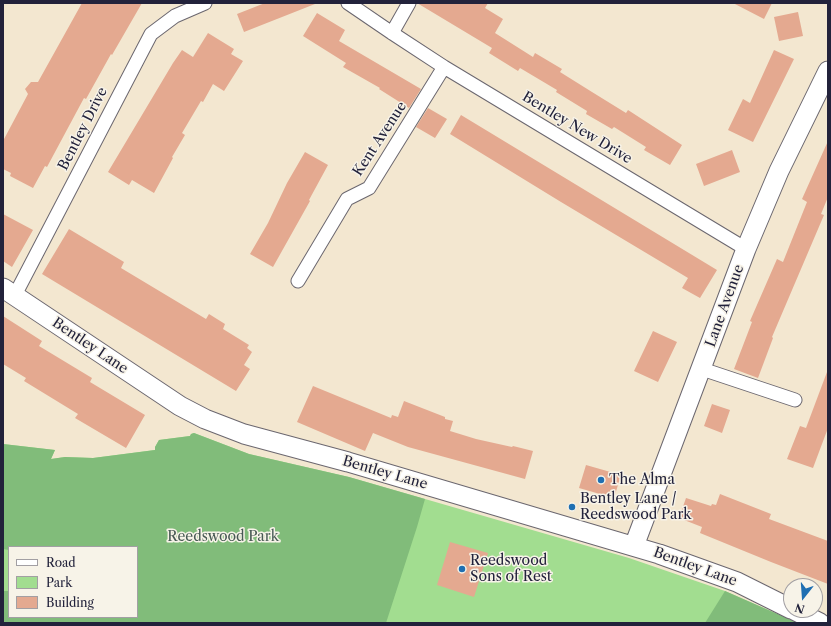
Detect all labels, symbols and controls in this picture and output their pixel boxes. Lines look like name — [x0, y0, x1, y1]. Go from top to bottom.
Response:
street label: Bentley Drive — [55, 85, 111, 173]
street label: Bentley New Drive — [519, 89, 635, 167]
street label: Kent Avenue — [350, 99, 410, 179]
street label: Lane Avenue — [702, 262, 748, 350]
street label: Bentley Lane — [49, 315, 131, 377]
street label: Bentley Lane — [341, 453, 429, 493]
place label: The Alma — [609, 472, 675, 488]
marker: The Alma — [596, 475, 606, 485]
place label: Bentley Lane / Reedswood Park — [580, 491, 691, 524]
marker: Bentley Lane / Reedswood Park — [567, 502, 577, 512]
park label: Reedswood Park — [167, 529, 279, 545]
street label: Bentley Lane — [651, 544, 739, 590]
legend — [8, 546, 138, 618]
place label: Reedswood Sons of Rest — [470, 553, 552, 586]
text: Road — [46, 555, 76, 570]
marker: Reedswood Sons of Rest — [457, 564, 467, 574]
text: Park — [46, 575, 72, 590]
north arrow — [783, 578, 823, 618]
text: Building — [46, 595, 94, 610]
text: N — [793, 600, 806, 617]

